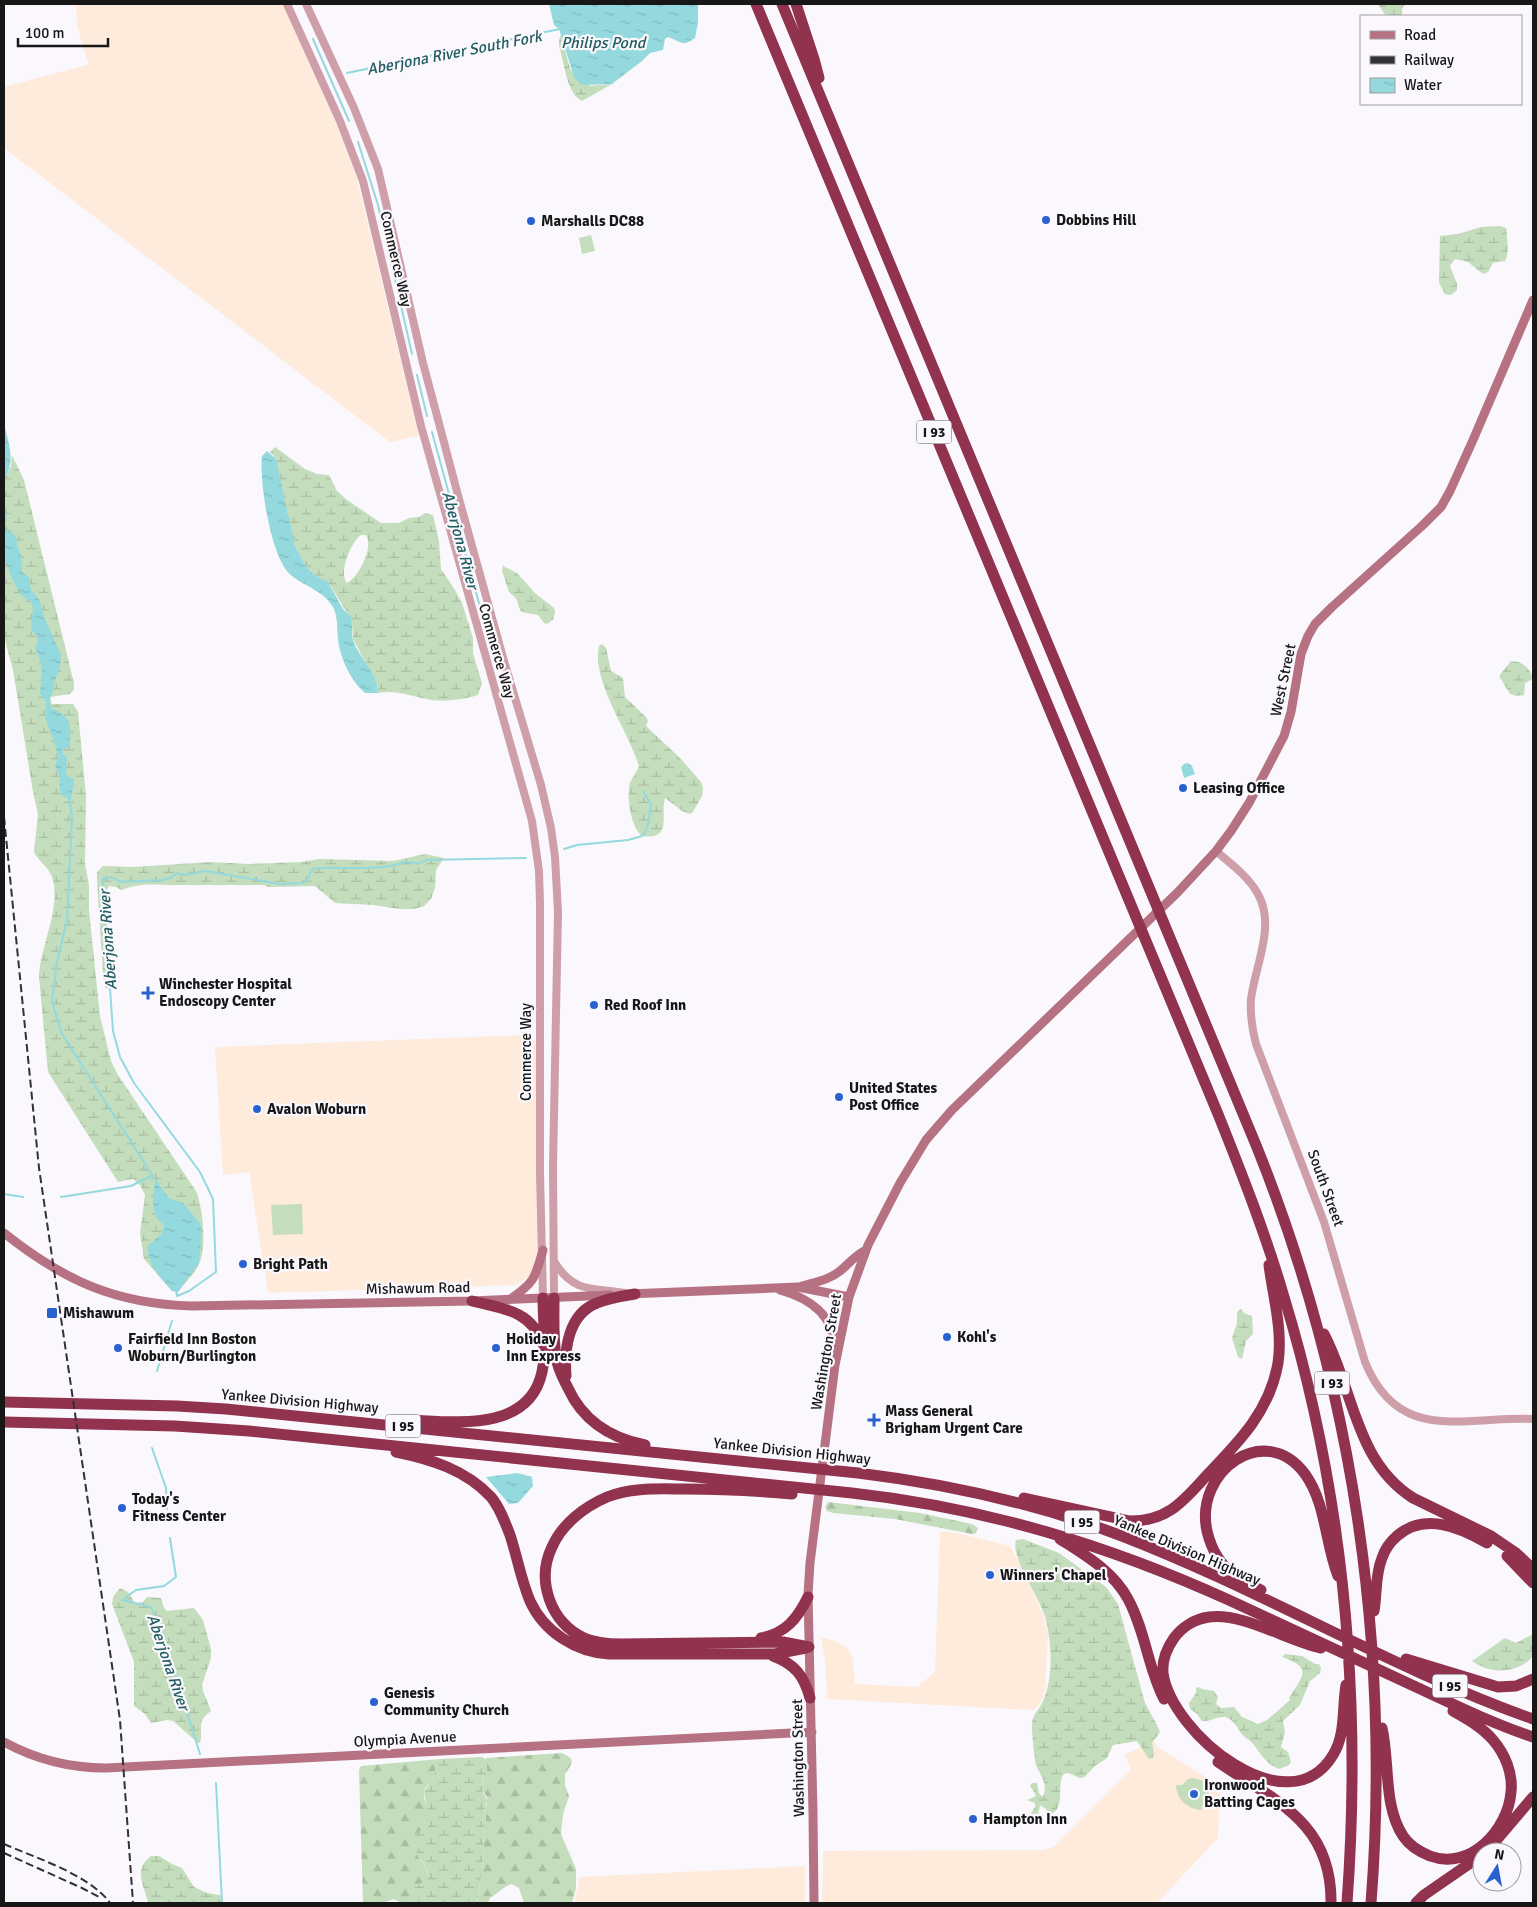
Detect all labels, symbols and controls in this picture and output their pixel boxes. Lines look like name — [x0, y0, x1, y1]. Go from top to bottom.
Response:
scale bar — [18, 15, 108, 47]
legend — [1360, 15, 1522, 105]
text: 100 m — [25, 24, 65, 42]
water label: Aberjona River South Fork — [365, 26, 545, 80]
text: Road — [1404, 26, 1436, 44]
water label: Philips Pond — [561, 33, 648, 53]
text: Railway — [1404, 51, 1454, 69]
text: Water — [1404, 76, 1442, 94]
street label: Commerce Way — [376, 209, 416, 309]
place label: Dobbins Hill — [1056, 211, 1137, 229]
place label: Marshalls DC88 — [541, 212, 644, 230]
marker: Dobbins Hill — [1040, 214, 1052, 226]
marker: Marshalls DC88 — [525, 215, 537, 227]
road number: I 93 — [916, 421, 952, 444]
water label: Aberjona River — [437, 489, 483, 593]
street label: Commerce Way — [475, 602, 519, 700]
street label: West Street — [1267, 642, 1299, 718]
place label: Leasing Office — [1193, 779, 1285, 797]
marker: Leasing Office — [1177, 782, 1189, 794]
water label: Aberjona River — [94, 887, 121, 991]
place label: Winchester Hospital Endoscopy Center — [159, 975, 292, 1010]
marker: Winchester Hospital Endoscopy Center — [141, 986, 155, 1000]
place label: Red Roof Inn — [604, 996, 686, 1014]
marker: Red Roof Inn — [588, 999, 600, 1011]
street label: Commerce Way — [517, 1003, 535, 1101]
place label: United States Post Office — [849, 1079, 938, 1114]
marker: United States Post Office — [833, 1091, 845, 1103]
place label: Avalon Woburn — [267, 1100, 366, 1118]
marker: Avalon Woburn — [251, 1103, 263, 1115]
street label: South Street — [1304, 1147, 1348, 1229]
place label: Bright Path — [253, 1255, 328, 1273]
marker: Bright Path — [237, 1258, 249, 1270]
street label: Mishawum Road — [365, 1278, 471, 1298]
street label: Washington Street — [807, 1292, 845, 1412]
place label: Mishawum — [63, 1304, 134, 1322]
marker: Mishawum — [45, 1306, 59, 1320]
place label: Kohl's — [957, 1328, 997, 1346]
place label: Fairfield Inn Boston Woburn/Burlington — [128, 1330, 256, 1365]
place label: Holiday Inn Express — [506, 1330, 581, 1365]
marker: Kohl's — [941, 1331, 953, 1343]
marker: Fairfield Inn Boston Woburn/Burlington — [112, 1342, 124, 1354]
marker: Holiday Inn Express — [490, 1342, 502, 1354]
road number: I 93 — [1314, 1372, 1350, 1395]
street label: Yankee Division Highway — [221, 1385, 379, 1417]
place label: Mass General Brigham Urgent Care — [885, 1402, 1023, 1437]
marker: Mass General Brigham Urgent Care — [867, 1413, 881, 1427]
road number: I 95 — [386, 1414, 420, 1438]
street label: Yankee Division Highway — [713, 1434, 871, 1468]
place label: Today's Fitness Center — [132, 1490, 226, 1525]
marker: Today's Fitness Center — [116, 1502, 128, 1514]
road number: I 95 — [1064, 1510, 1100, 1534]
street label: Yankee Division Highway — [1111, 1511, 1263, 1589]
place label: Winners' Chapel — [1000, 1566, 1107, 1584]
marker: Winners' Chapel — [984, 1569, 996, 1581]
water label: Aberjona River — [142, 1612, 195, 1715]
road number: I 95 — [1432, 1674, 1468, 1698]
place label: Genesis Community Church — [384, 1684, 509, 1719]
marker: Genesis Community Church — [368, 1696, 380, 1708]
street label: Washington Street — [788, 1699, 808, 1817]
street label: Olympia Avenue — [353, 1727, 457, 1751]
place label: Ironwood Batting Cages — [1204, 1776, 1295, 1811]
marker: Ironwood Batting Cages — [1188, 1788, 1200, 1800]
place label: Hampton Inn — [983, 1810, 1067, 1828]
marker: Hampton Inn — [967, 1813, 979, 1825]
north arrow — [1472, 1842, 1522, 1892]
text: N — [1493, 1845, 1506, 1864]

